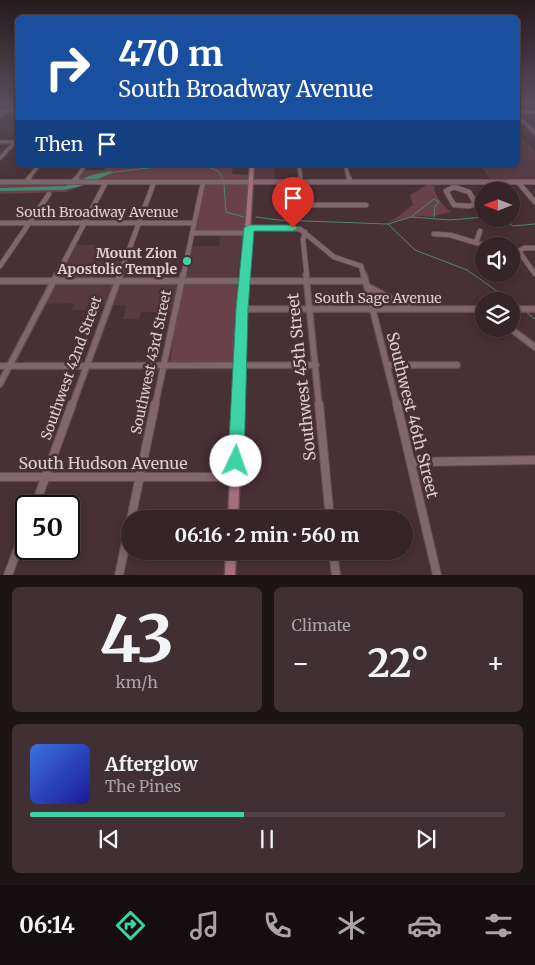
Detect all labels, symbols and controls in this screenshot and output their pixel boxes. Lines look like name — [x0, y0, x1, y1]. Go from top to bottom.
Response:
text: 470 m — [118, 32, 223, 76]
icon: right — [35, 35, 100, 100]
text: South Broadway Avenue — [118, 75, 373, 103]
icon: arrive — [93, 130, 121, 158]
text: Then — [35, 132, 83, 156]
pin — [272, 177, 314, 228]
north arrow — [475, 182, 520, 228]
map controls — [475, 182, 520, 337]
icon: arrive — [279, 184, 307, 212]
street label: South Broadway Avenue — [16, 203, 178, 221]
button: sound — [475, 237, 520, 282]
place label: Mount Zion Apostolic Temple — [56, 244, 177, 278]
marker: Mount Zion Apostolic Temple — [181, 255, 193, 267]
street label: Southwest 43rd Street — [127, 288, 175, 436]
street label: South Sage Avenue — [314, 289, 442, 307]
street label: Southwest 45th Street — [282, 291, 320, 462]
button: layers — [475, 292, 520, 337]
street label: Southwest 42nd Street — [37, 293, 106, 442]
street label: Southwest 46th Street — [383, 330, 444, 501]
position arrow — [209, 434, 261, 486]
street label: South Hudson Avenue — [18, 453, 188, 473]
speed limit sign: 50 — [15, 495, 80, 560]
text: 06:16 · 2 min · 560 m — [175, 523, 359, 547]
text: 43 — [100, 598, 174, 680]
text: Climate — [292, 615, 351, 635]
text: 22° — [367, 640, 429, 687]
text: − — [292, 645, 310, 681]
text: + — [486, 645, 505, 681]
text: km/h — [116, 672, 158, 692]
text: Afterglow — [105, 752, 198, 776]
text: The Pines — [105, 776, 181, 796]
icon: previous — [95, 825, 123, 853]
icon: pause — [253, 825, 281, 853]
icon: next — [412, 825, 440, 853]
icon: directions — [113, 908, 148, 943]
icon: music — [187, 908, 222, 943]
icon: phone — [260, 908, 295, 943]
icon: climate — [334, 908, 369, 943]
icon: car — [407, 908, 442, 943]
icon: filters — [481, 908, 516, 943]
text: 06:14 — [19, 911, 75, 939]

